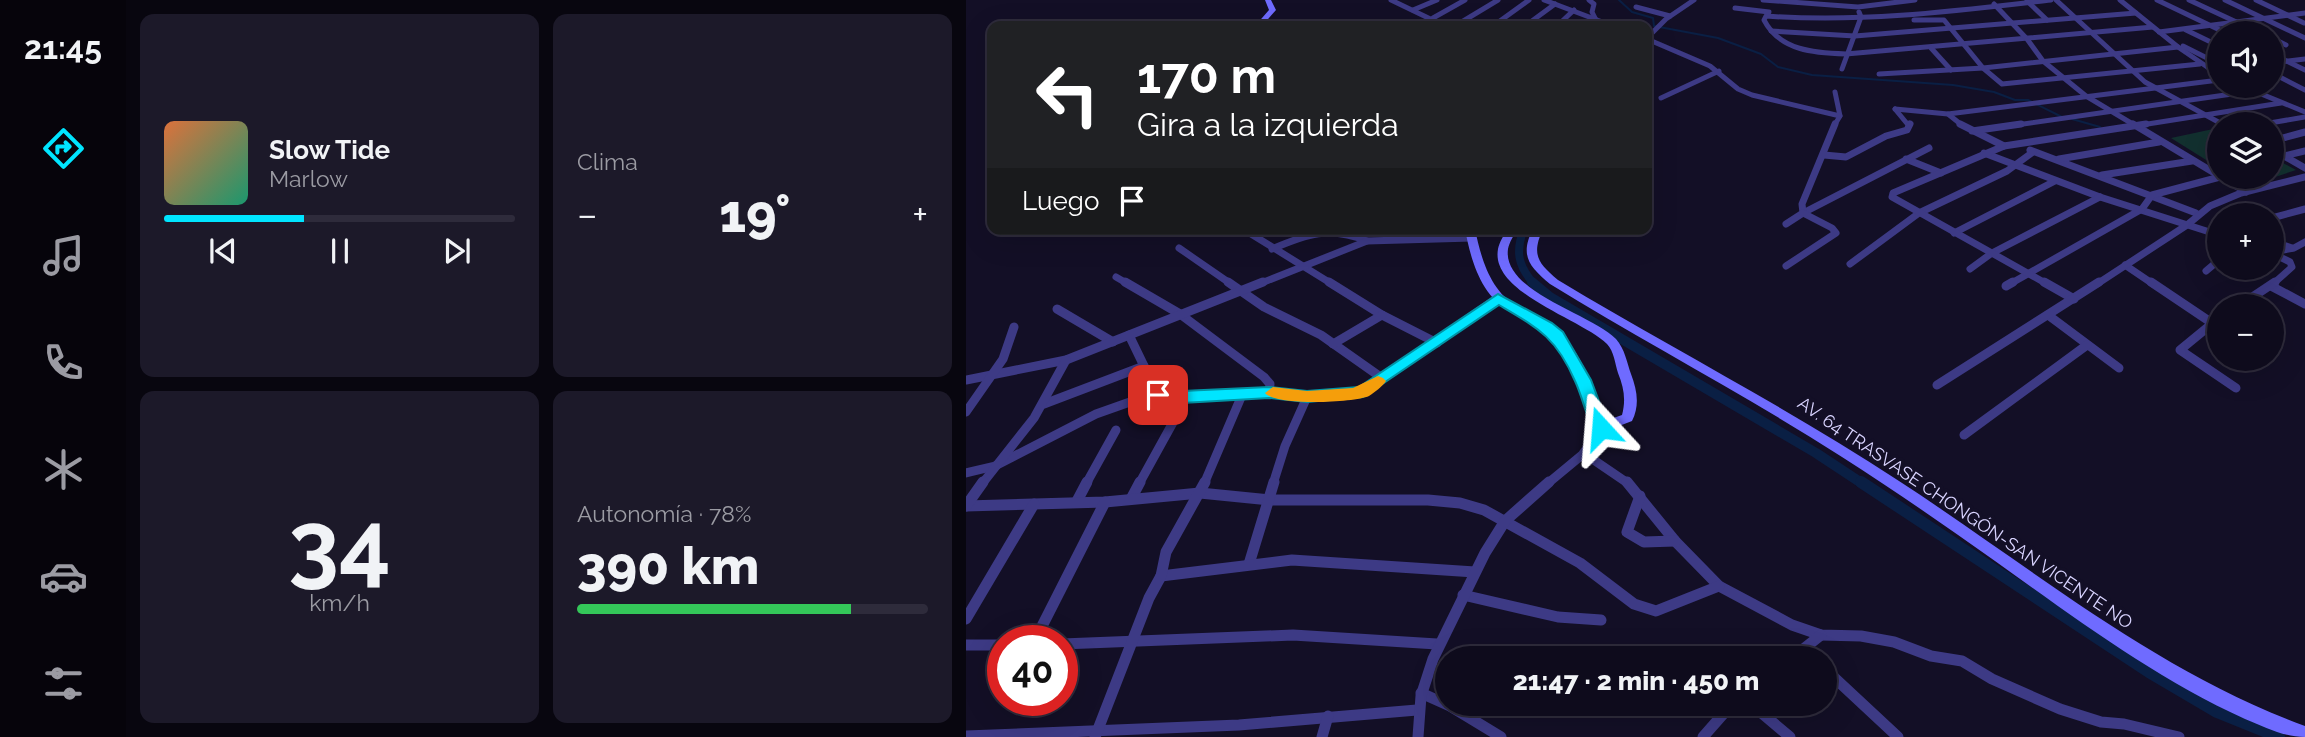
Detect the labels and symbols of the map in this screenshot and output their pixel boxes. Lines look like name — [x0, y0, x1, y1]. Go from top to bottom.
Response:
pin — [1128, 365, 1188, 425]
position arrow — [1564, 391, 1638, 465]
street label: AV. 64 TRASVASE CHONGÓN-SAN VICENTE NO — [1794, 391, 2137, 633]
speed limit sign: 40 — [987, 625, 1078, 716]

